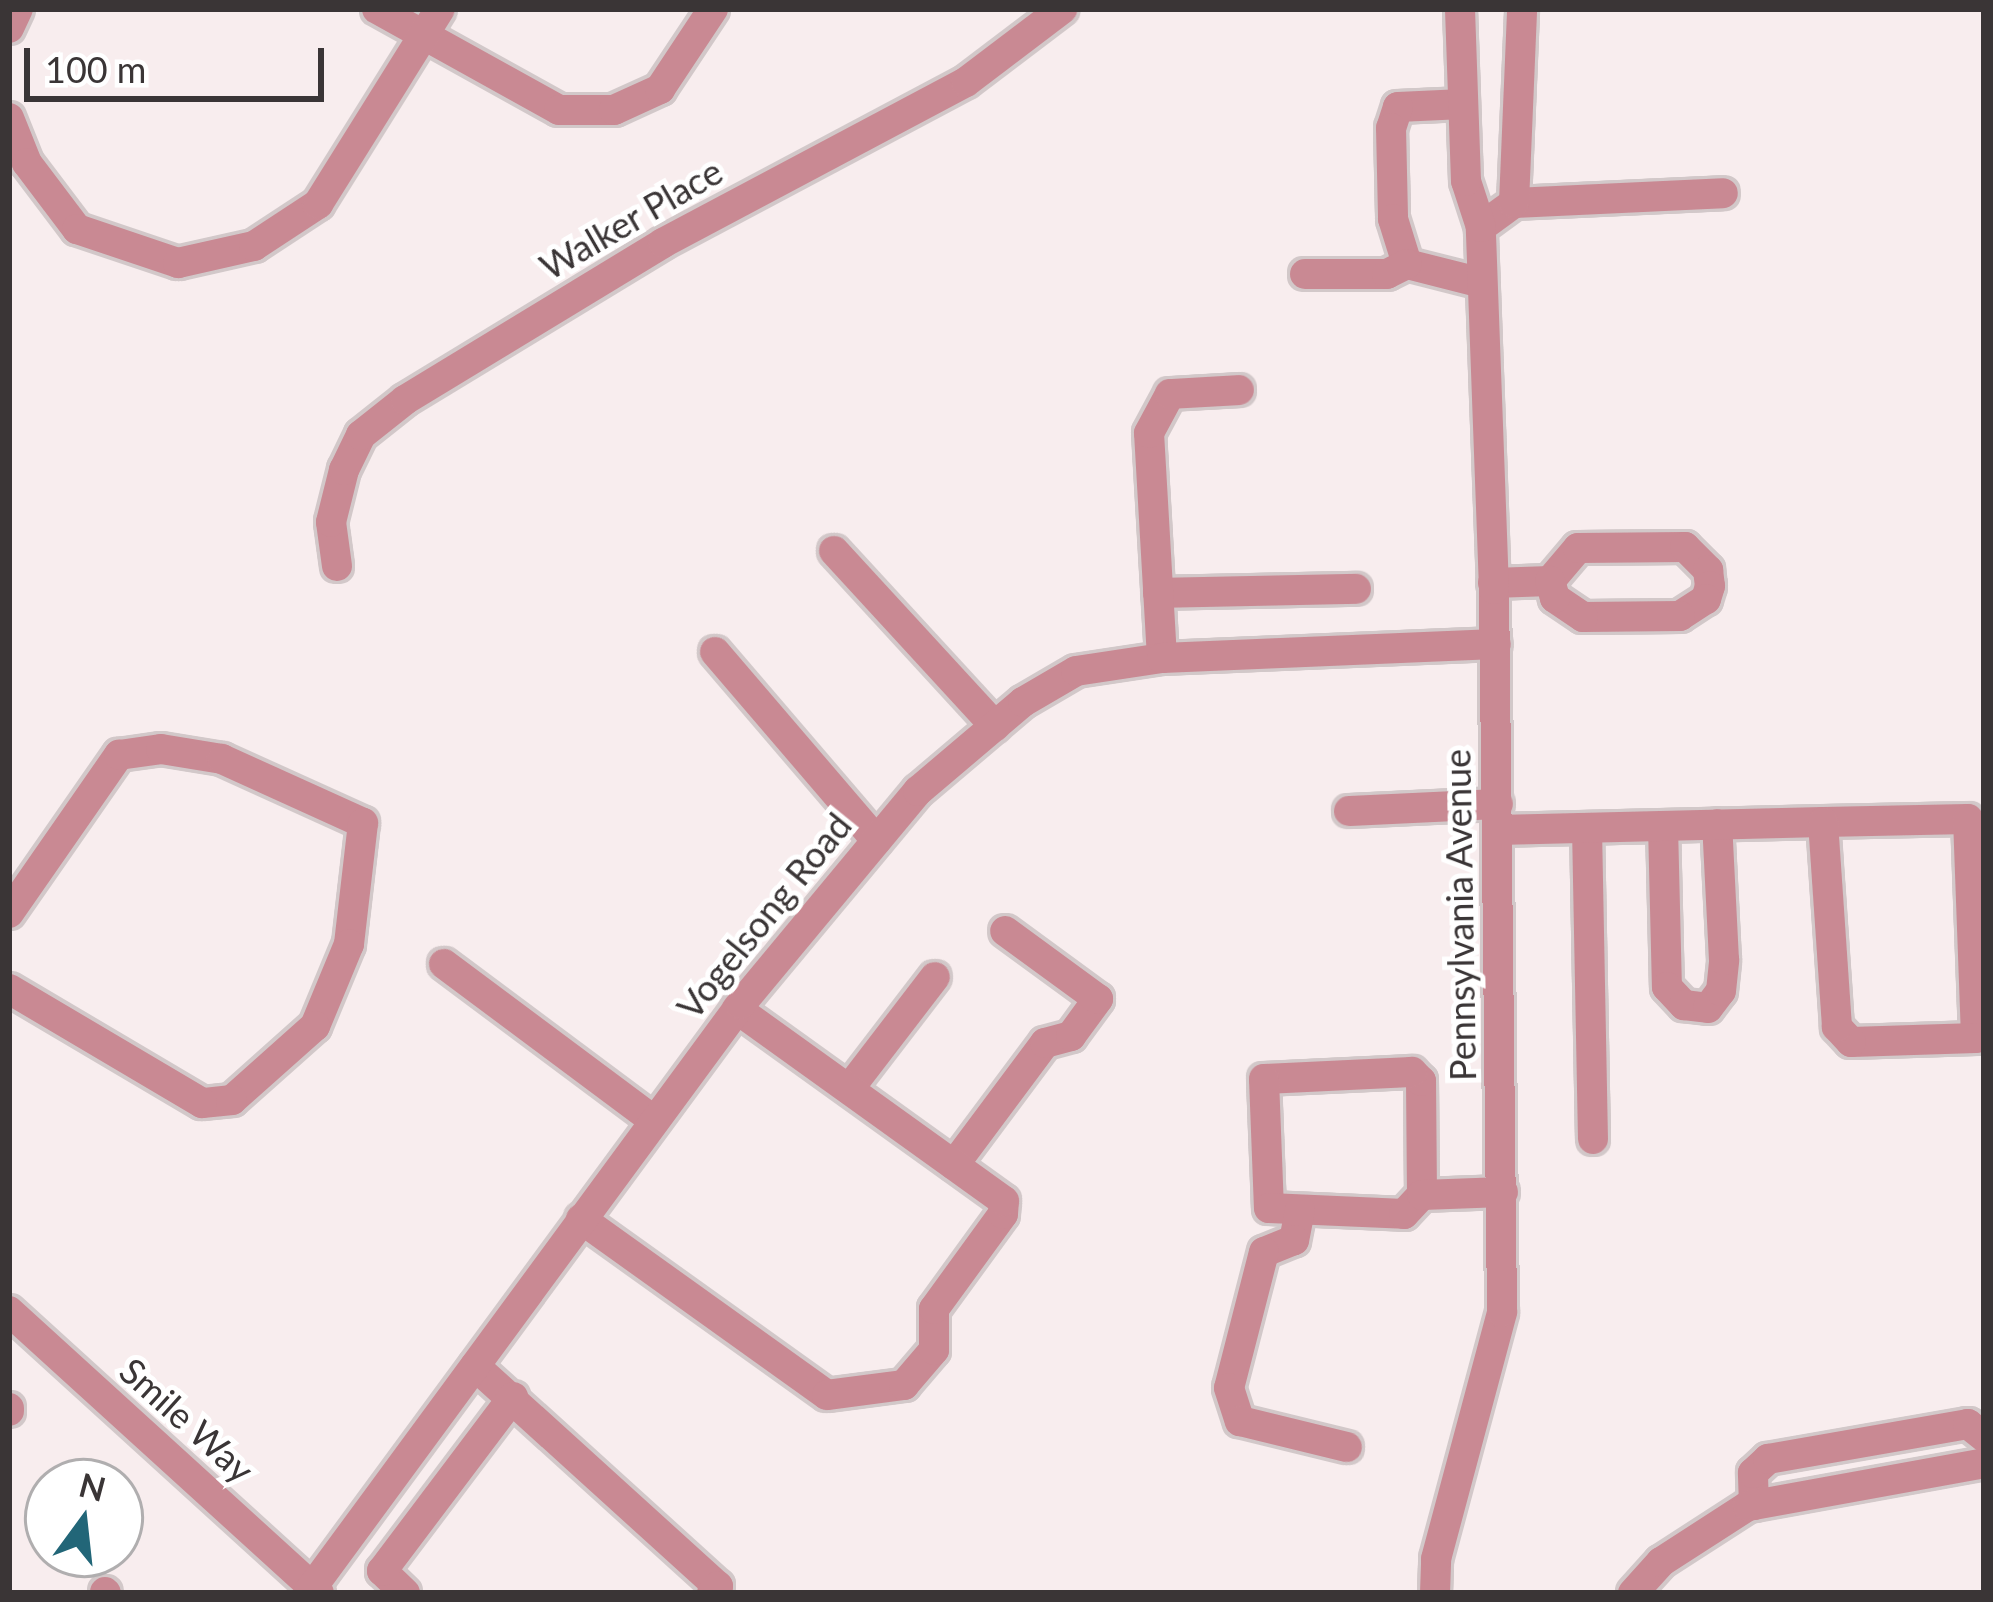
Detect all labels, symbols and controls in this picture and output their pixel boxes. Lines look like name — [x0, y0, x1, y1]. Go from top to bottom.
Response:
scale bar — [30, 24, 330, 98]
text: 100 m — [45, 47, 146, 91]
street label: Walker Place — [532, 149, 730, 289]
street label: Pennsylvania Avenue — [1435, 748, 1485, 1082]
street label: Vogelsong Road — [668, 805, 860, 1027]
street label: Smile Way — [111, 1349, 263, 1491]
north arrow — [24, 1458, 144, 1578]
text: N — [75, 1464, 110, 1509]

